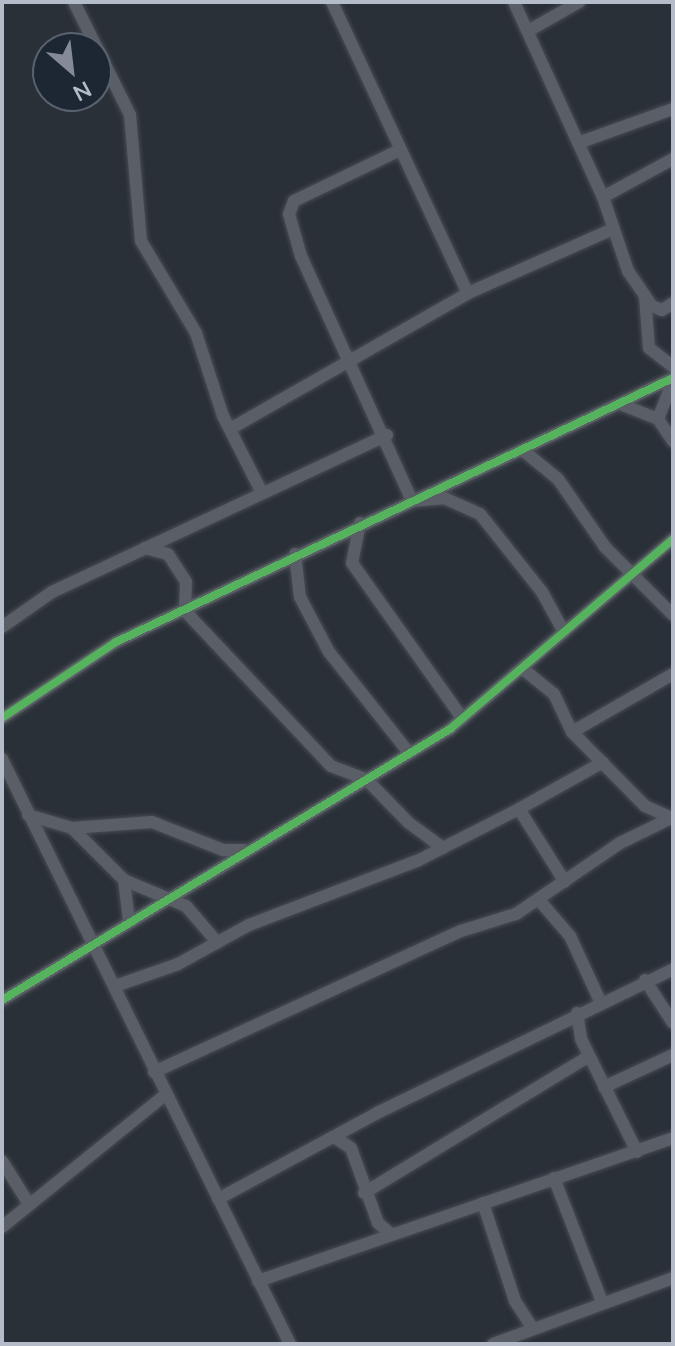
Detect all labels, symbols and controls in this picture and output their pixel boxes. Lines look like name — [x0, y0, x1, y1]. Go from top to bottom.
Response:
north arrow — [32, 32, 112, 112]
text: N — [68, 75, 96, 108]

